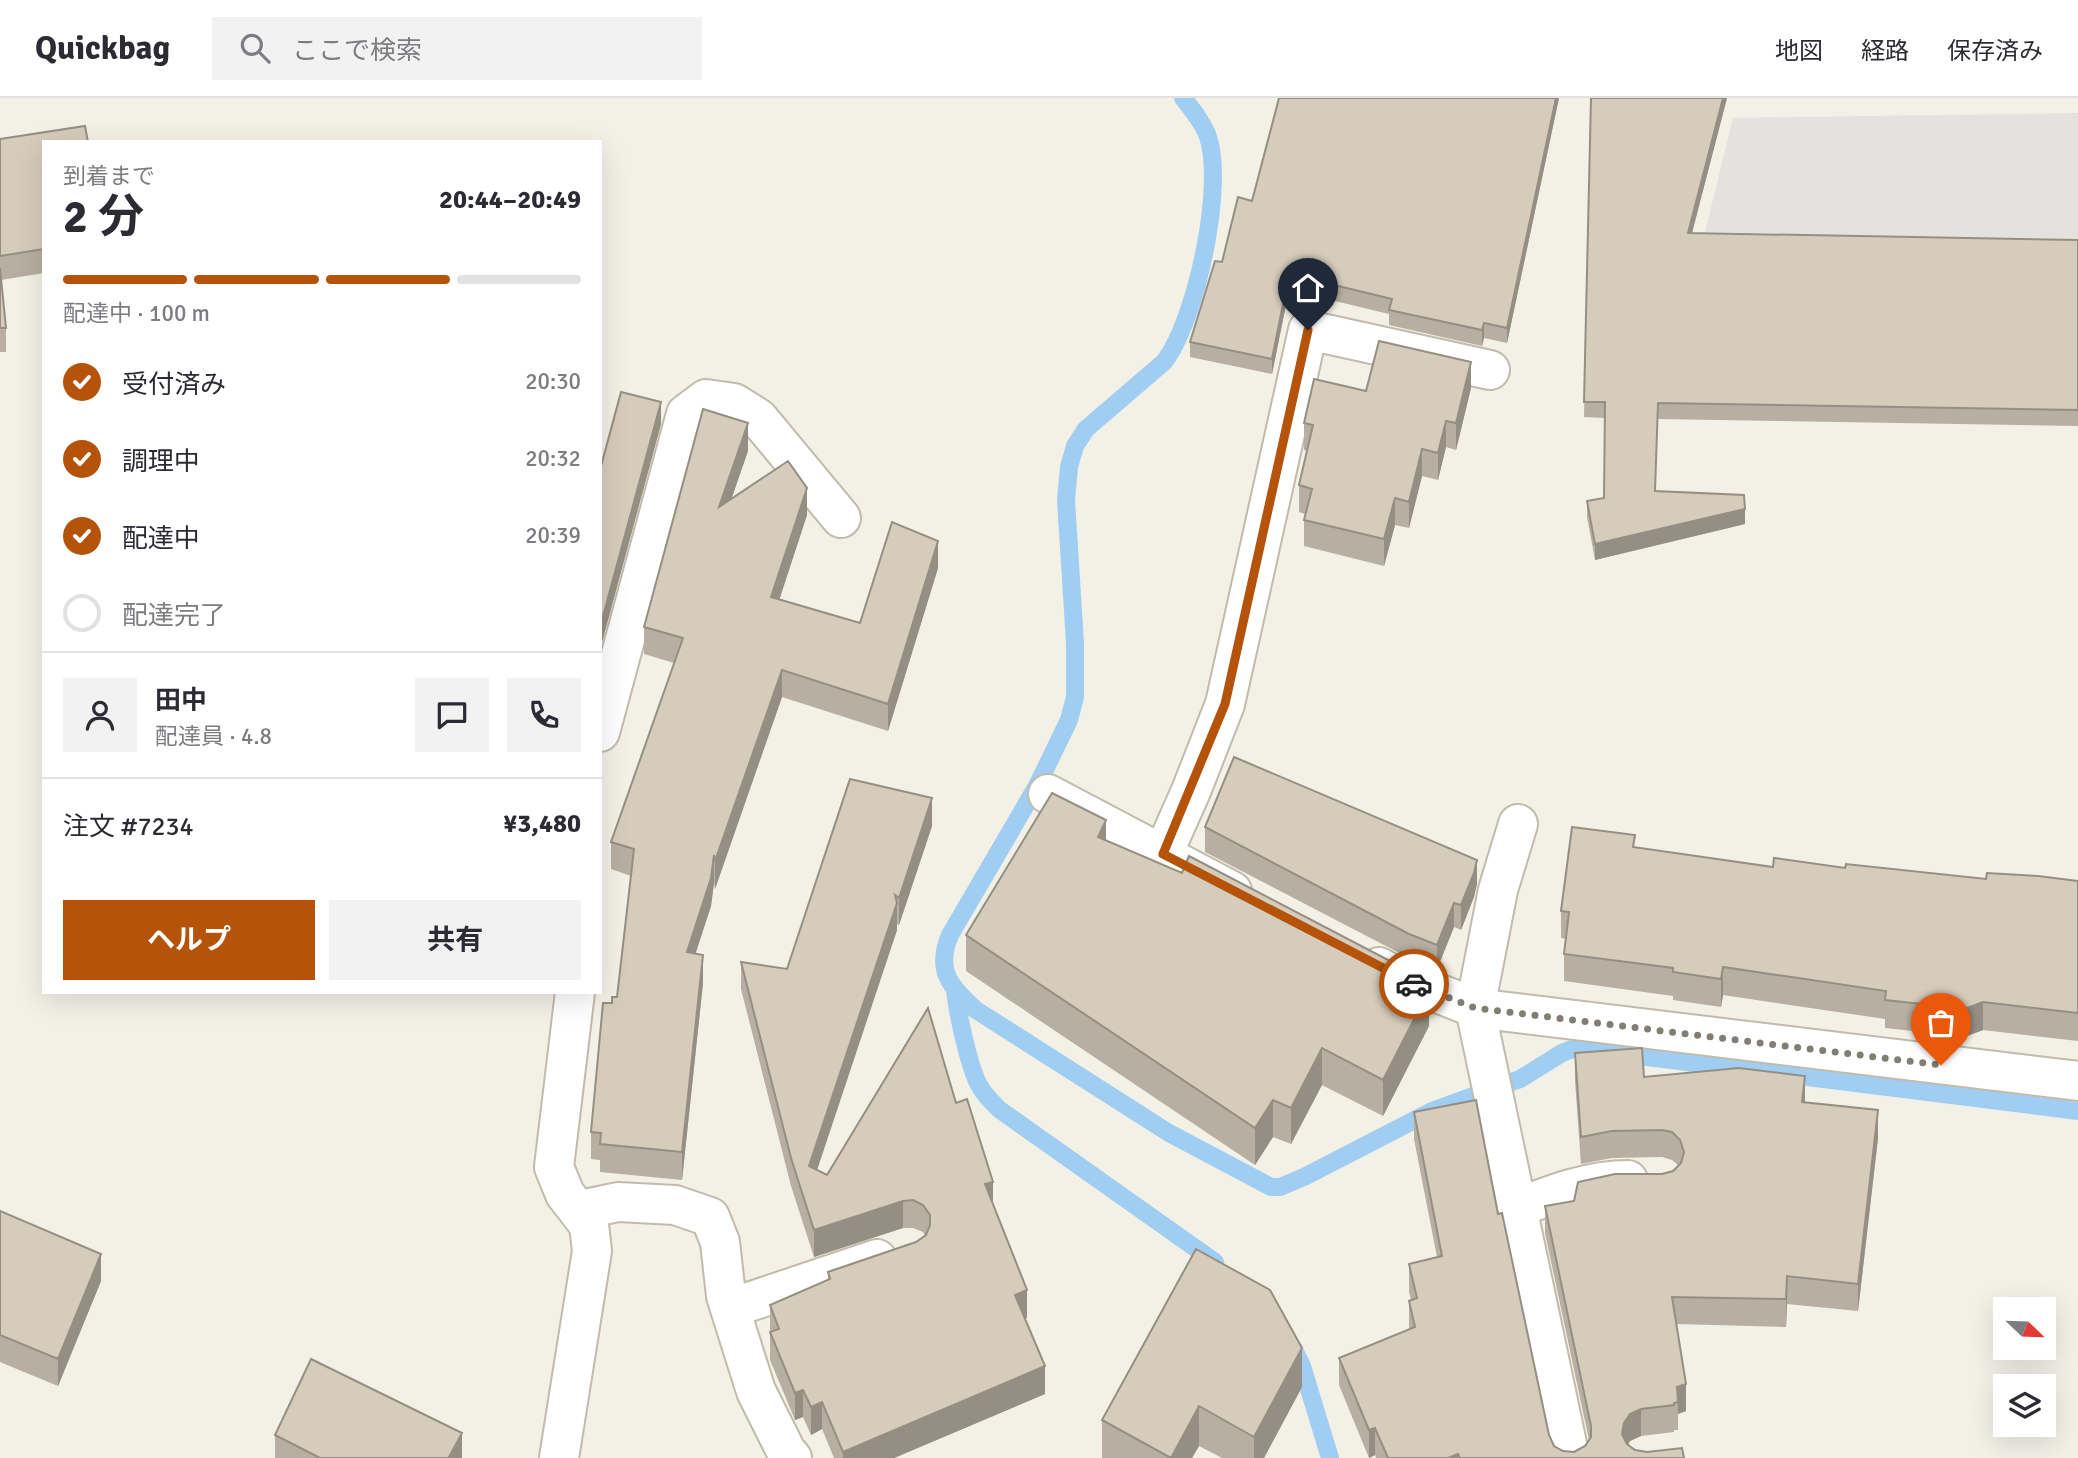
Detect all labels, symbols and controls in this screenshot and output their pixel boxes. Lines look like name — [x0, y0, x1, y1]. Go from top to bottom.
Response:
search box — [212, 17, 702, 80]
text: Quickbag — [35, 28, 170, 69]
icon: search — [236, 29, 274, 67]
text: ここで検索 — [292, 35, 422, 67]
text: 地図 — [1775, 36, 1823, 66]
text: 経路 — [1861, 36, 1909, 66]
text: 保存済み — [1947, 36, 2043, 66]
text: 到着まで — [63, 162, 155, 191]
text: 20:44–20:49 — [439, 184, 581, 216]
text: 2 分 — [63, 189, 144, 245]
pin — [1278, 258, 1338, 330]
icon: home — [1289, 269, 1327, 307]
text: 配達中 · 100 m — [63, 299, 210, 328]
icon: check — [63, 363, 101, 401]
text: 20:30 — [525, 367, 581, 396]
text: 受付済み — [122, 369, 226, 401]
icon: check — [63, 440, 101, 478]
text: 20:32 — [525, 444, 581, 473]
text: 調理中 — [122, 446, 200, 478]
icon: check — [63, 517, 101, 555]
text: 20:39 — [525, 521, 581, 550]
text: 配達中 — [122, 523, 200, 555]
text: 配達完了 — [122, 600, 226, 632]
button: person — [63, 678, 137, 752]
button: chat — [415, 678, 489, 752]
button: phone — [507, 678, 581, 752]
text: 田中 — [155, 685, 207, 717]
text: 配達員 · 4.8 — [155, 722, 272, 751]
text: ¥3,480 — [503, 808, 581, 840]
text: 注文 #7234 — [63, 811, 194, 843]
button: ヘルプ — [63, 900, 315, 980]
button: 共有 — [329, 900, 581, 980]
courier — [1379, 949, 1449, 1019]
icon: car — [1395, 965, 1433, 1003]
pin — [1911, 993, 1971, 1065]
icon: bag — [1922, 1004, 1960, 1042]
north arrow — [1993, 1297, 2056, 1360]
map controls — [1993, 1297, 2056, 1437]
button: layers — [1993, 1374, 2056, 1437]

